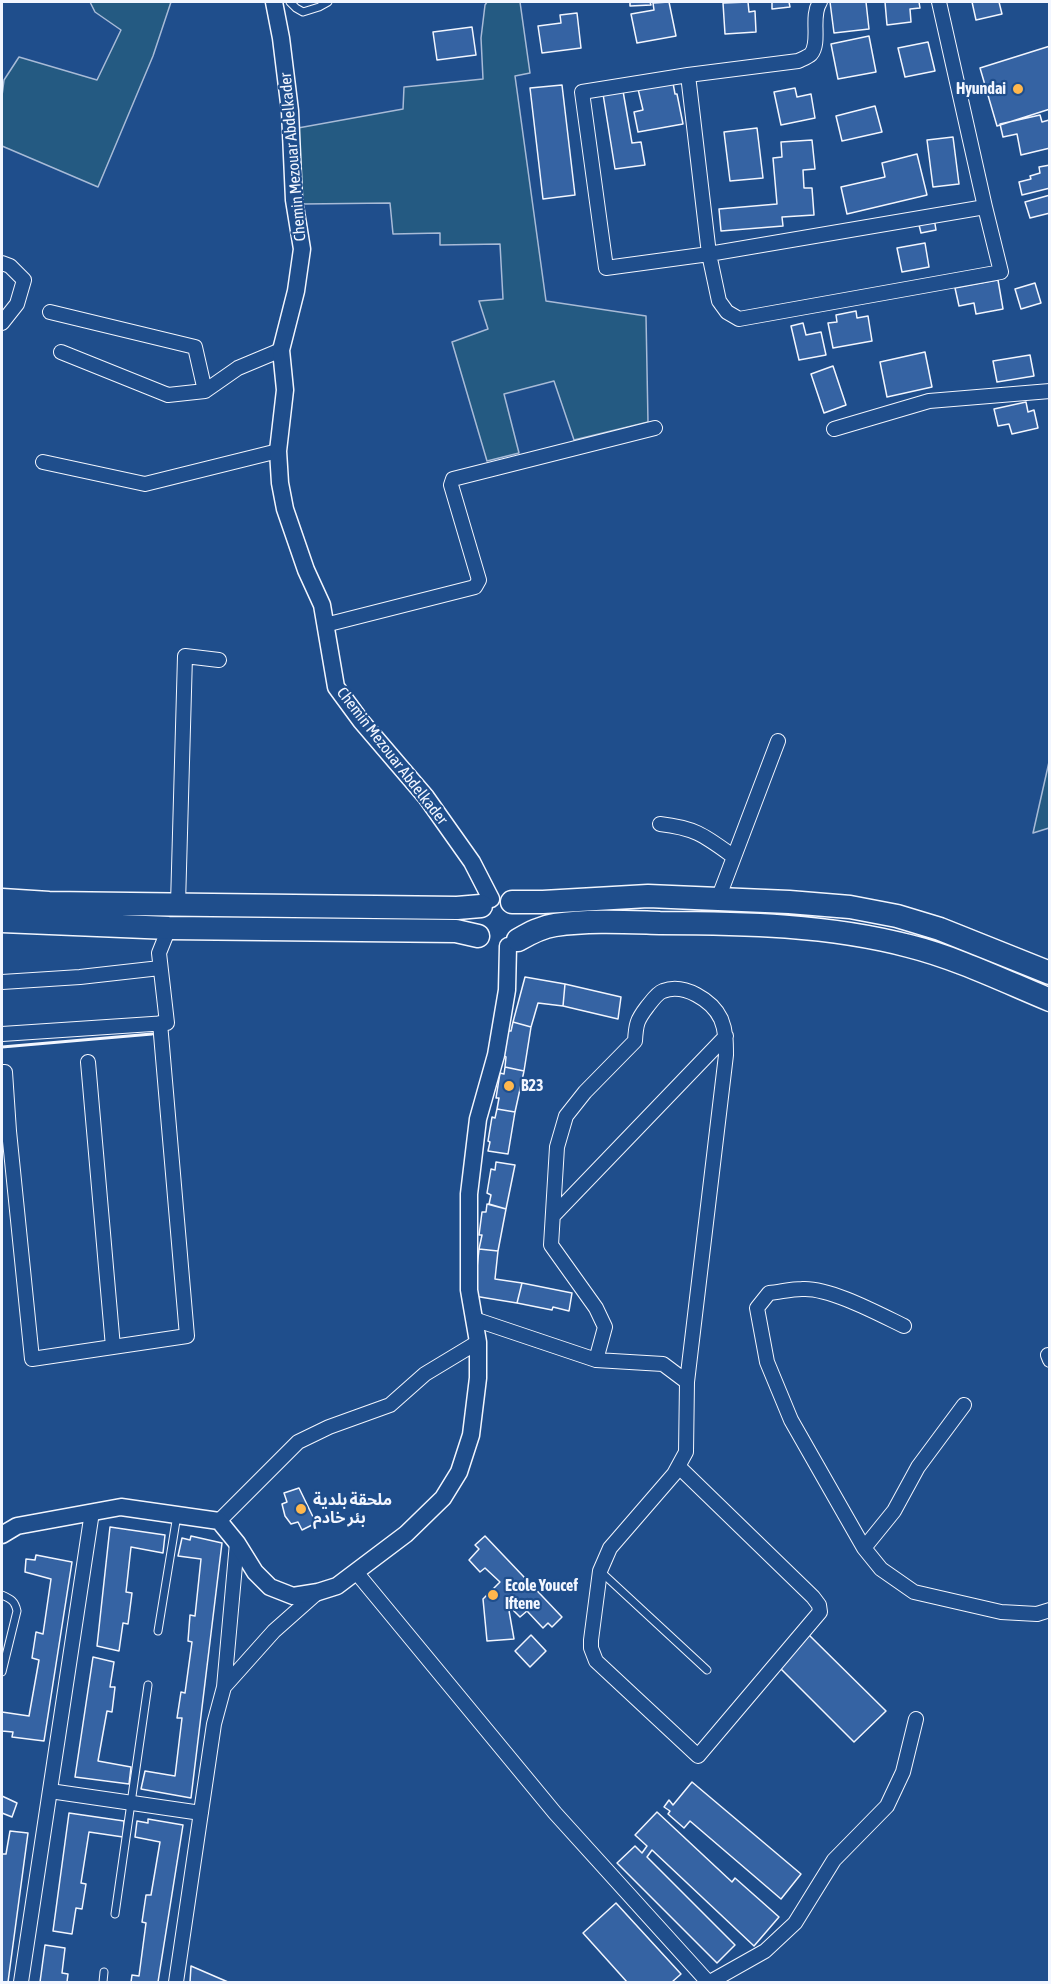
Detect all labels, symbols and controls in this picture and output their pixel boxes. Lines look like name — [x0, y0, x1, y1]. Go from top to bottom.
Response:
street label: Chemin Mezouar Abdelkader — [276, 72, 310, 242]
place label: Hyundai — [956, 79, 1006, 99]
marker: Hyundai — [1011, 82, 1025, 96]
street label: Chemin Mezouar Abdelkader — [332, 683, 452, 829]
place label: B23 — [521, 1076, 544, 1096]
marker: B23 — [502, 1079, 516, 1093]
place label: ملحقة بلدية بئر خادم — [313, 1490, 392, 1528]
marker: ملحقة بلدية بئر خادم — [294, 1502, 308, 1516]
place label: Ecole Youcef Iftene — [505, 1576, 578, 1614]
marker: Ecole Youcef Iftene — [486, 1588, 500, 1602]

